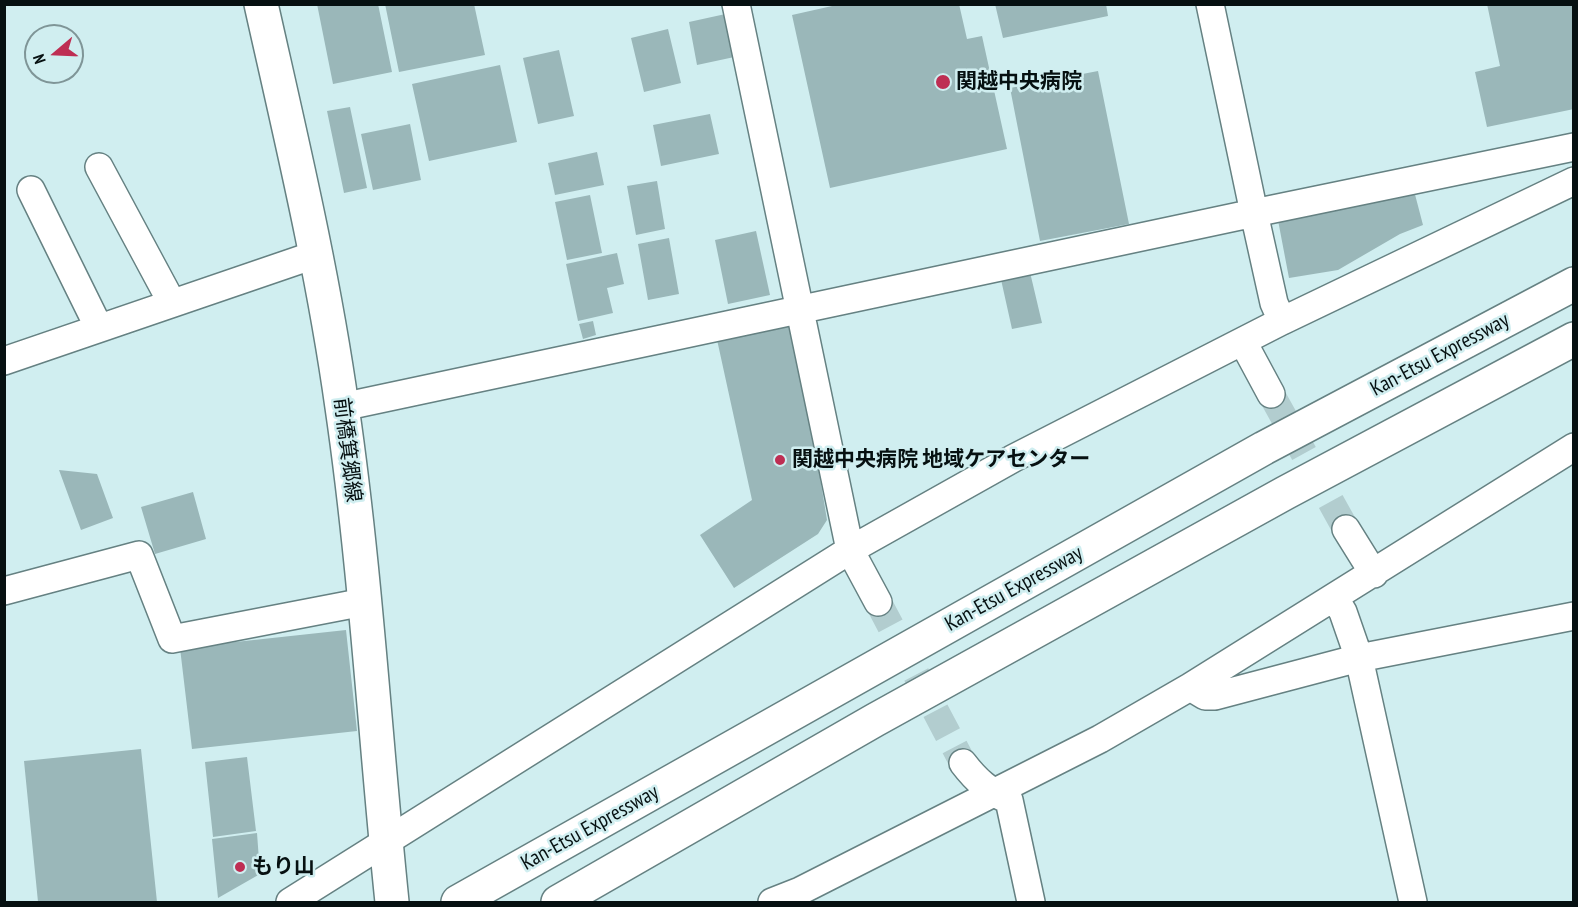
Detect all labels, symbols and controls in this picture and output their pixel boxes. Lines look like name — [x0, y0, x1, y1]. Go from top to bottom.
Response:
north arrow — [24, 24, 84, 84]
text: N — [28, 52, 50, 67]
place label: 関越中央病院 — [956, 69, 1082, 95]
marker: 関越中央病院 — [934, 73, 952, 91]
street label: Kan-Etsu Expressway — [1366, 308, 1514, 402]
street label: 前橋箕郷線 — [328, 396, 366, 504]
place label: 関越中央病院 地域ケアセンター — [792, 447, 1090, 473]
marker: 関越中央病院 地域ケアセンター — [773, 453, 787, 467]
street label: Kan-Etsu Expressway — [941, 541, 1087, 637]
street label: Kan-Etsu Expressway — [517, 780, 663, 876]
place label: もり山 — [252, 854, 315, 880]
marker: もり山 — [233, 860, 247, 874]

